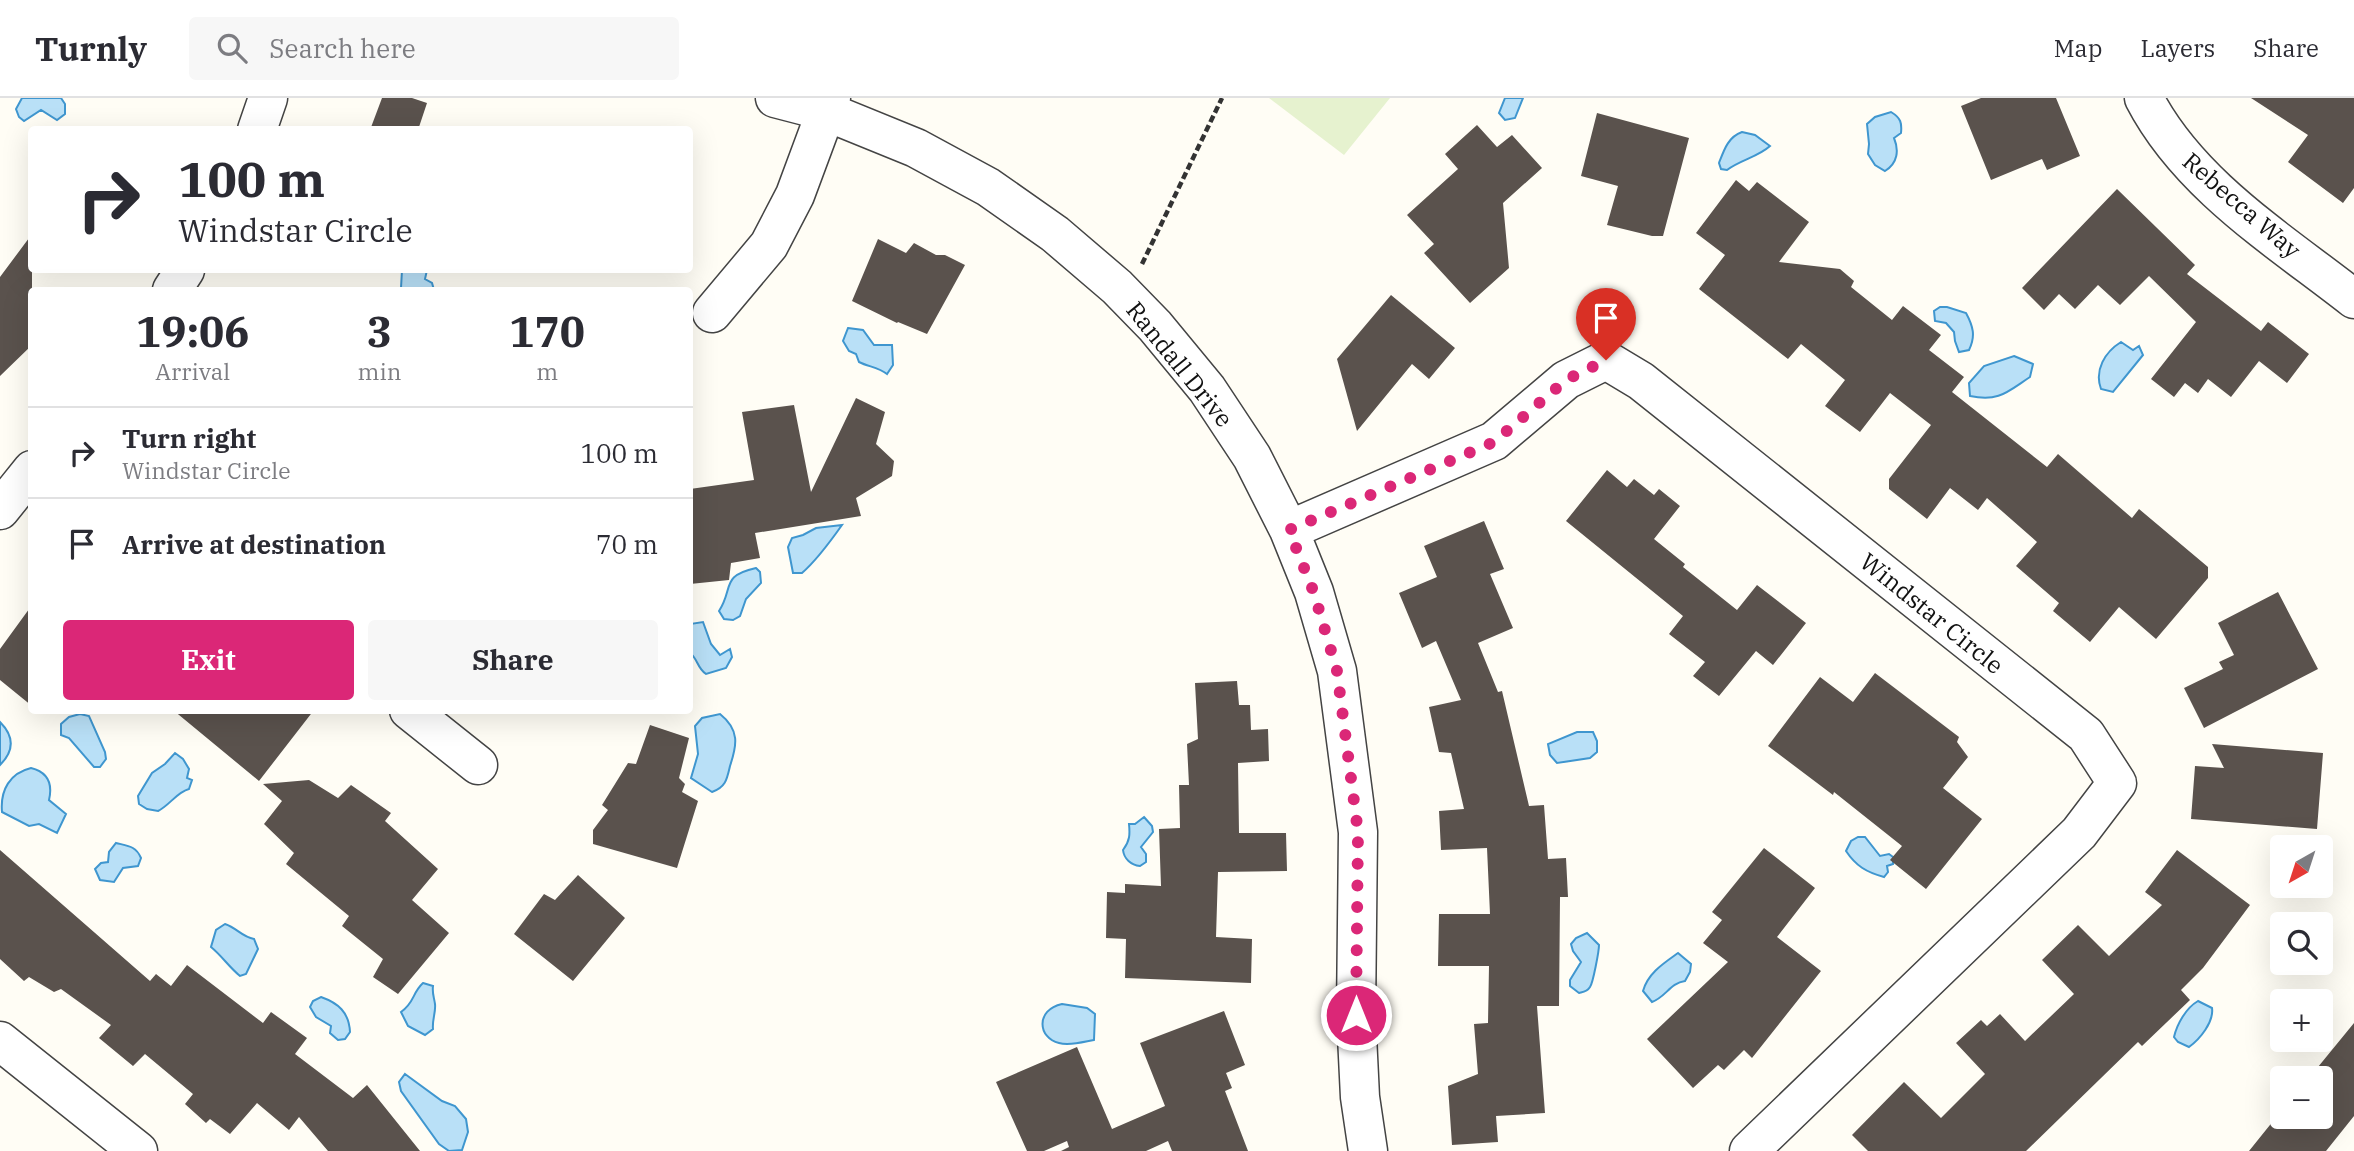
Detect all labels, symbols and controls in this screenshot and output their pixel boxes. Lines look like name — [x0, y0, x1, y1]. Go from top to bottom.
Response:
search box — [189, 17, 679, 80]
text: Turnly — [35, 27, 147, 70]
icon: search — [213, 29, 251, 67]
text: Search here — [269, 31, 416, 65]
text: Map — [2054, 32, 2102, 64]
text: Layers — [2140, 32, 2215, 64]
text: Share — [2253, 32, 2319, 64]
street label: Rebecca Way — [2176, 145, 2308, 265]
text: 100 m — [178, 147, 325, 210]
icon: right — [63, 154, 154, 245]
text: Windstar Circle — [178, 209, 413, 251]
pin — [1576, 288, 1636, 360]
street label: Randall Drive — [1119, 295, 1241, 433]
icon: arrive — [1587, 299, 1625, 337]
text: 19:06 — [136, 304, 250, 359]
text: 3 — [367, 304, 392, 359]
text: 170 — [509, 304, 585, 359]
text: Arrival — [155, 356, 230, 386]
text: min — [358, 356, 401, 386]
text: m — [536, 356, 558, 386]
text: Turn right — [122, 421, 256, 455]
icon: right — [63, 434, 101, 472]
text: 100 m — [580, 436, 658, 470]
text: Windstar Circle — [122, 455, 291, 485]
icon: arrive — [63, 525, 101, 563]
text: Arrive at destination — [122, 527, 386, 561]
text: 70 m — [596, 527, 658, 561]
street label: Windstar Circle — [1854, 545, 2010, 681]
button: Exit — [63, 620, 354, 700]
button: Share — [368, 620, 658, 700]
north arrow — [2270, 835, 2333, 898]
map controls — [2270, 835, 2333, 1129]
button: search — [2270, 912, 2333, 975]
position arrow — [1319, 978, 1393, 1052]
button: + — [2270, 989, 2333, 1052]
button: − — [2270, 1066, 2333, 1129]

